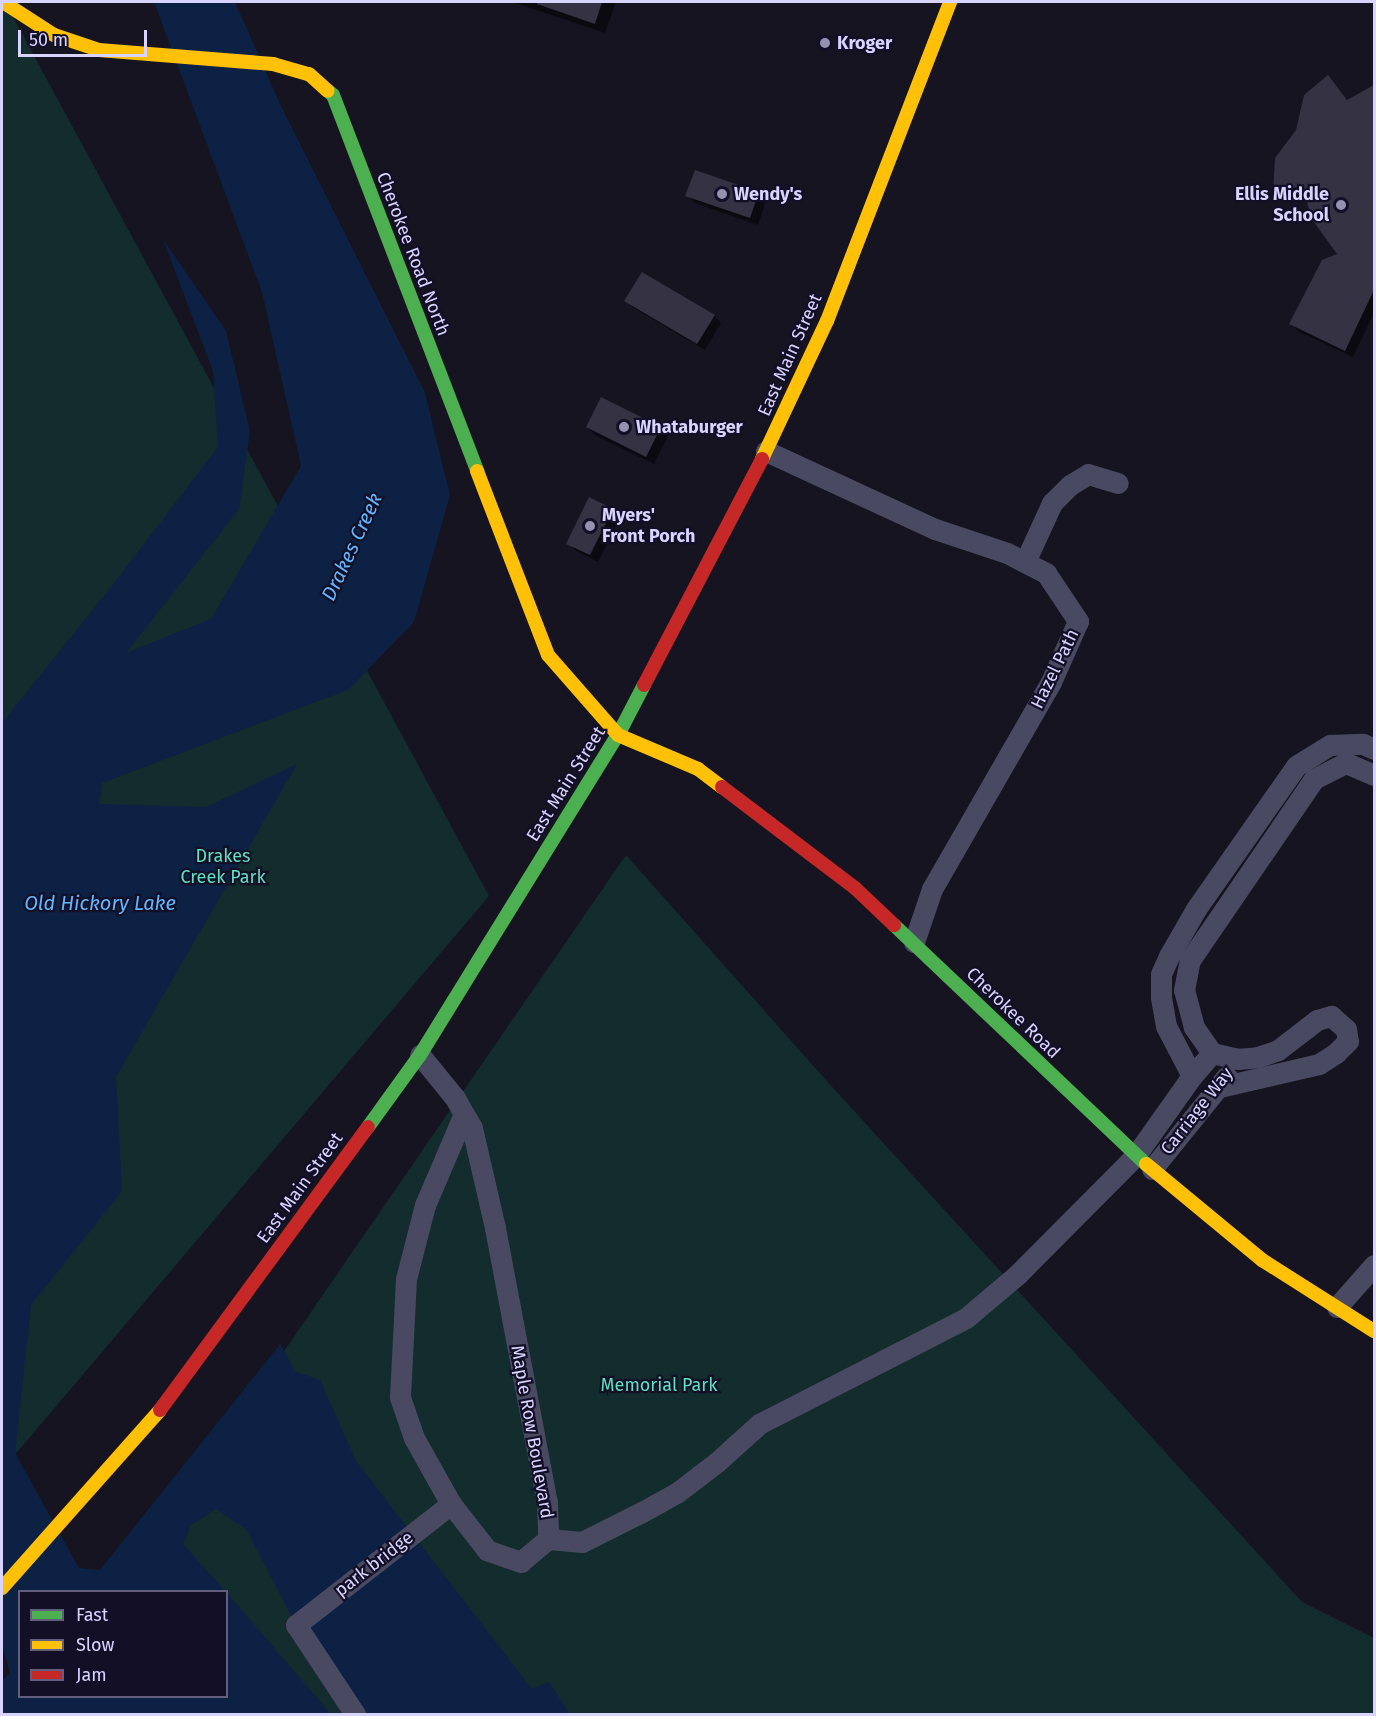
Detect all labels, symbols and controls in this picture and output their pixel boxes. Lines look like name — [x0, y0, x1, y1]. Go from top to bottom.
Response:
scale bar — [21, 18, 150, 56]
text: 50 m — [29, 29, 68, 51]
place label: Kroger — [837, 32, 892, 54]
marker: Kroger — [818, 36, 832, 50]
street label: Cherokee Road North — [372, 169, 454, 339]
place label: Wendy's — [734, 183, 802, 205]
place label: Ellis Middle School — [1235, 184, 1329, 226]
marker: Wendy's — [715, 187, 729, 201]
marker: Ellis Middle School — [1334, 198, 1348, 212]
street label: East Main Street — [753, 290, 827, 420]
place label: Whataburger — [636, 416, 743, 438]
marker: Whataburger — [617, 420, 631, 434]
water label: Drakes Creek — [317, 489, 387, 605]
place label: Myers' Front Porch — [602, 505, 695, 548]
marker: Myers' Front Porch — [583, 519, 597, 533]
street label: Hazel Path — [1026, 626, 1084, 712]
street label: East Main Street — [522, 722, 610, 846]
park label: Drakes Creek Park — [180, 846, 266, 888]
water label: Old Hickory Lake — [24, 891, 176, 915]
street label: Cherokee Road — [962, 963, 1064, 1063]
street label: Carriage Way — [1156, 1063, 1238, 1159]
street label: East Main Street — [253, 1128, 347, 1248]
street label: Maple Row Boulevard — [506, 1344, 558, 1520]
park label: Memorial Park — [601, 1374, 717, 1396]
street label: park bridge — [330, 1527, 418, 1601]
legend — [18, 1590, 228, 1698]
text: Fast — [76, 1604, 108, 1626]
text: Slow — [76, 1634, 114, 1656]
text: Jam — [76, 1664, 107, 1686]

